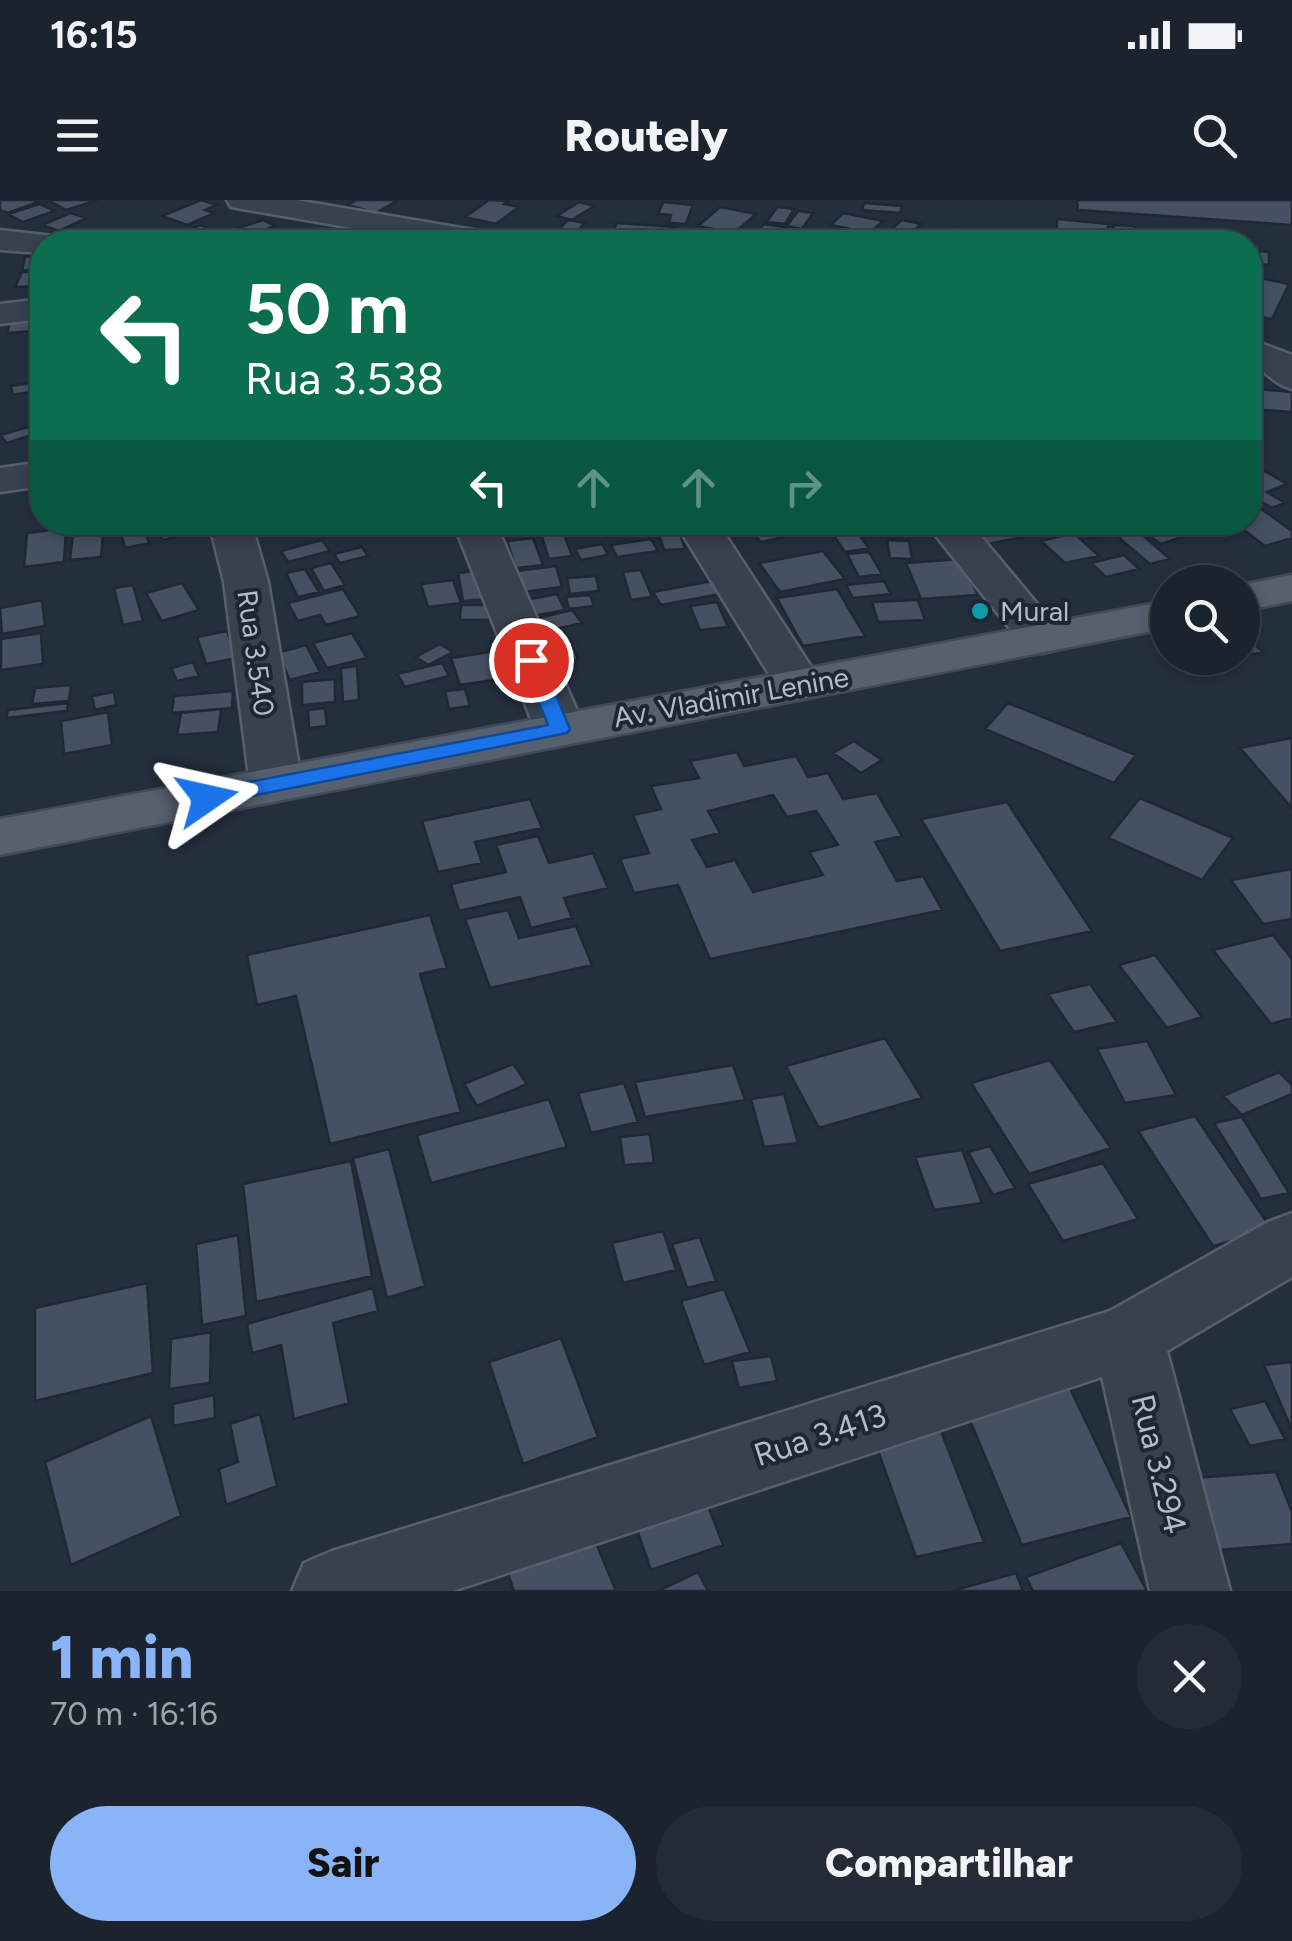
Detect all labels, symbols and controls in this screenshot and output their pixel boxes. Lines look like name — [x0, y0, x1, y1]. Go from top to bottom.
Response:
text: 16:15 — [50, 12, 138, 58]
icon: menu — [50, 108, 105, 163]
text: Routely — [564, 108, 728, 162]
icon: search — [1187, 108, 1242, 163]
text: 50 m — [245, 266, 409, 351]
icon: left — [80, 270, 210, 400]
text: Rua 3.538 — [245, 351, 444, 405]
icon: left — [461, 460, 516, 515]
icon: ahead — [566, 460, 621, 515]
icon: ahead — [671, 460, 726, 515]
icon: right — [776, 460, 831, 515]
map controls — [1150, 565, 1260, 675]
button: search — [1150, 565, 1260, 675]
street label: Rua 3.540 — [230, 588, 282, 718]
place label: Mural — [1000, 594, 1069, 628]
marker: Mural — [969, 600, 991, 622]
pin — [489, 618, 574, 703]
icon: arrive — [504, 633, 559, 688]
street label: Av. Vladimir Lenine — [611, 660, 851, 734]
position arrow — [155, 746, 259, 850]
street label: Rua 3.294 — [1123, 1390, 1195, 1538]
street label: Rua 3.413 — [749, 1396, 891, 1474]
text: 1 min — [50, 1621, 193, 1693]
button: close — [1137, 1624, 1242, 1729]
text: 70 m · 16:16 — [50, 1695, 218, 1733]
button: Sair — [50, 1806, 636, 1921]
button: Compartilhar — [656, 1806, 1242, 1921]

